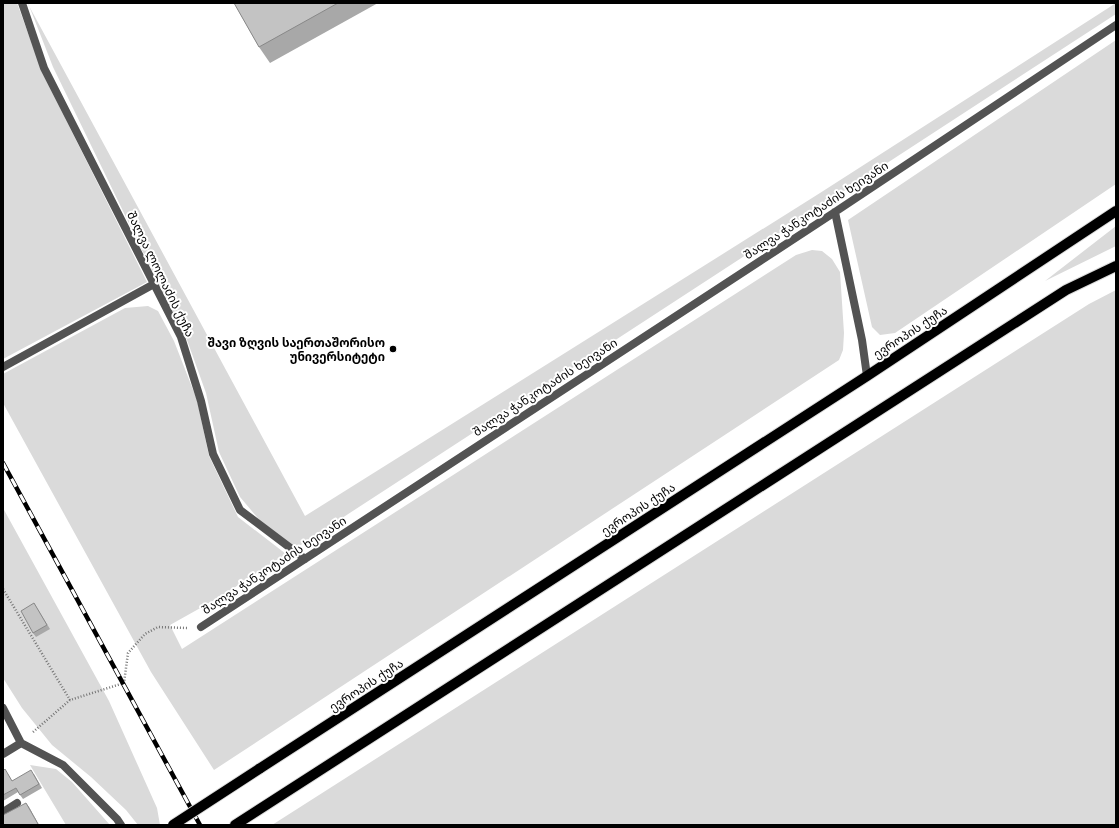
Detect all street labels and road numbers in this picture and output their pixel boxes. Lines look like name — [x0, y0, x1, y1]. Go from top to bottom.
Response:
street label: შალვა ჭანკოტაძის ხეივანი — [741, 158, 892, 263]
street label: შალვა ლოლაძის ქუჩა — [123, 209, 198, 340]
street label: ევროპის ქუჩა — [870, 302, 950, 362]
street label: შალვა ჭანკოტაძის ხეივანი — [470, 335, 621, 440]
street label: ევროპის ქუჩა — [598, 479, 678, 539]
street label: შალვა ჭანკოტაძის ხეივანი — [199, 513, 350, 618]
street label: ევროპის ქუჩა — [326, 655, 406, 715]

